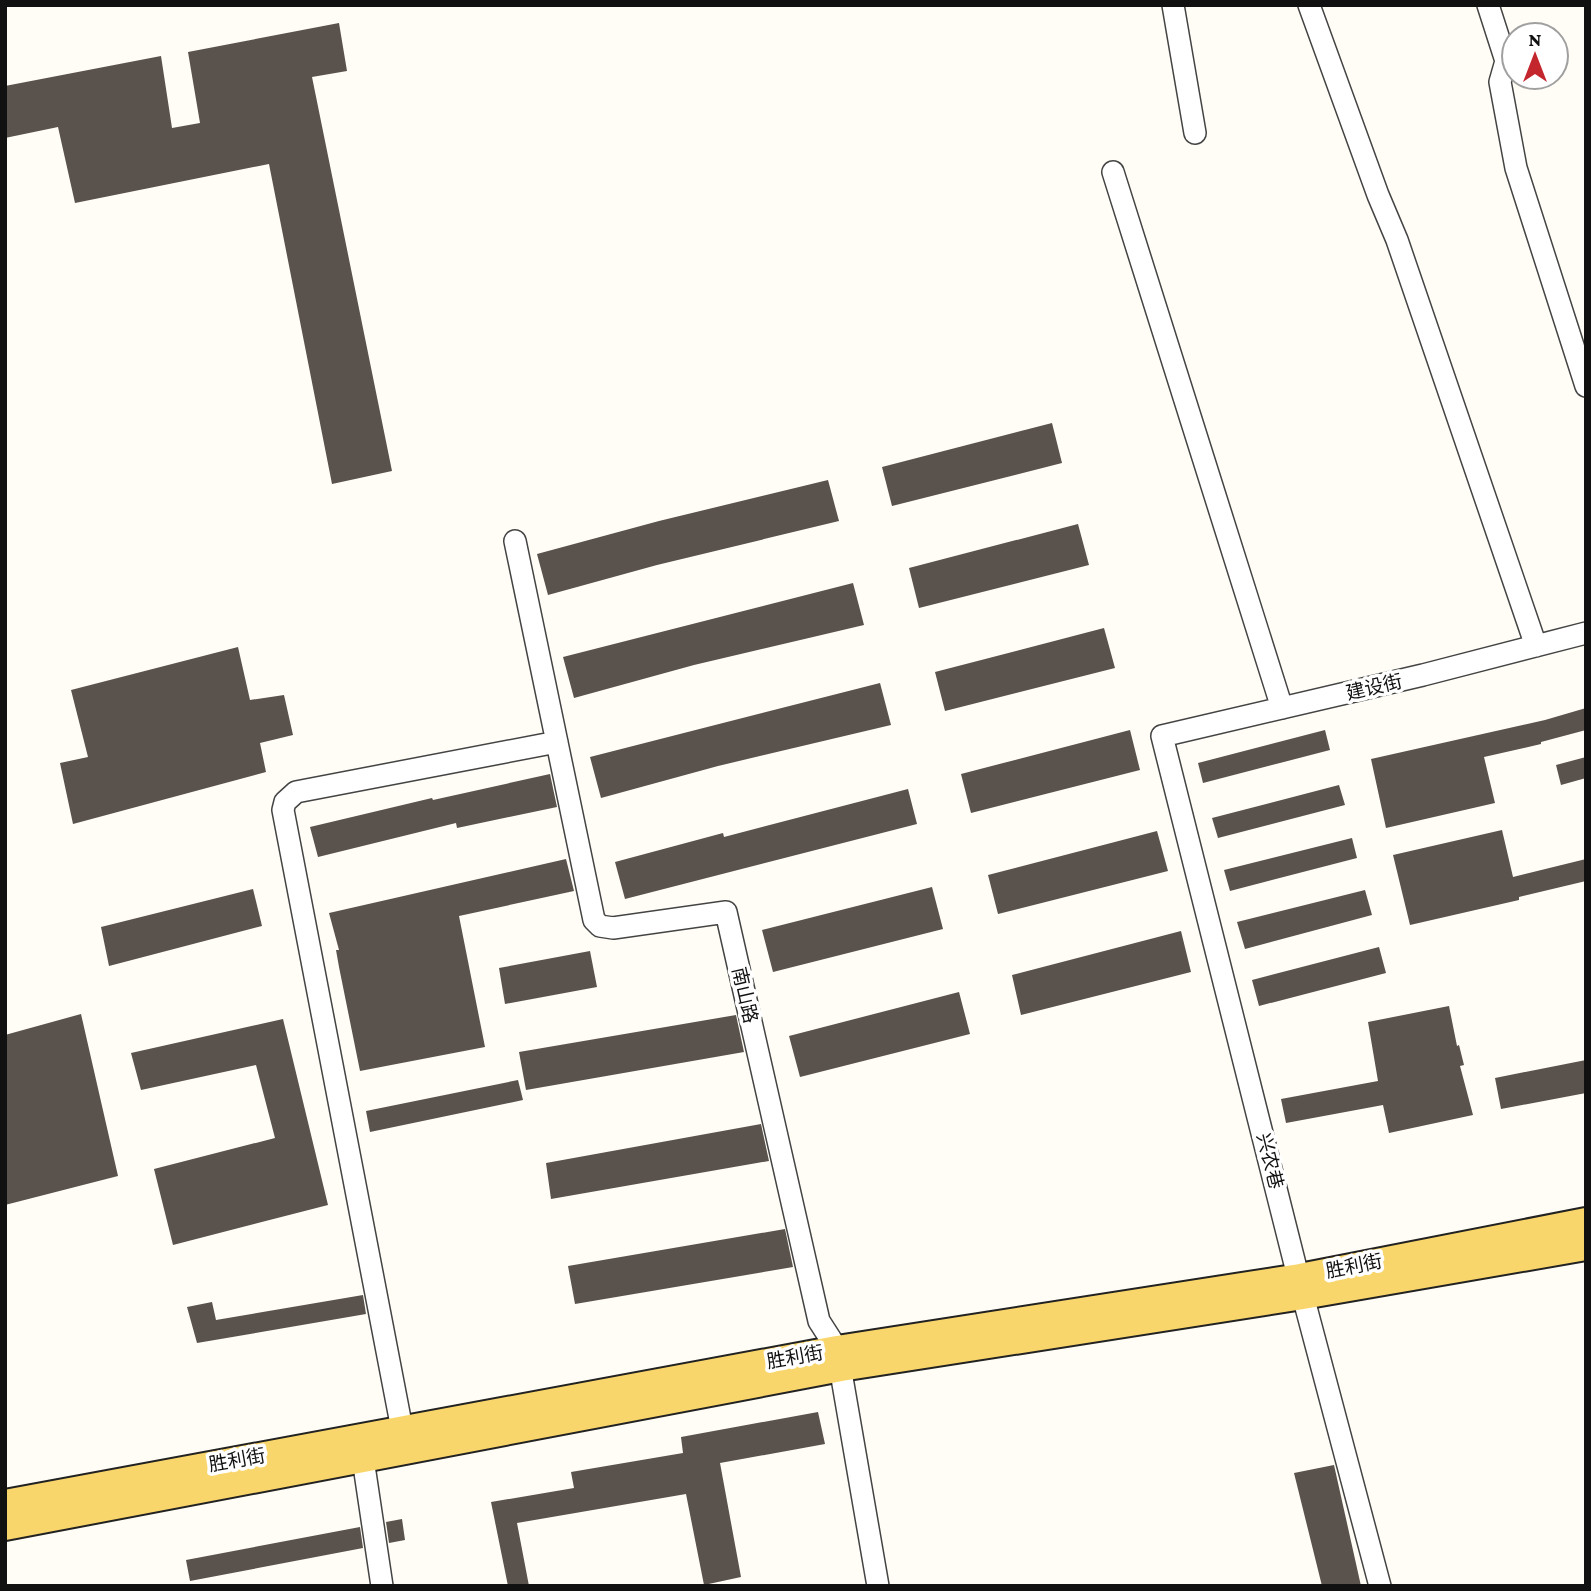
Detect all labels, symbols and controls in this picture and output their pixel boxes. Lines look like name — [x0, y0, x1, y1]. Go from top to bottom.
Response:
north arrow — [1500, 21, 1570, 91]
text: N — [1529, 29, 1542, 50]
street label: 建设街 — [1344, 670, 1404, 704]
street label: 南山路 — [728, 965, 762, 1025]
street label: 兴农巷 — [1253, 1131, 1287, 1191]
street label: 胜利街 — [1324, 1250, 1384, 1282]
street label: 胜利街 — [765, 1342, 825, 1372]
street label: 胜利街 — [207, 1445, 267, 1475]

